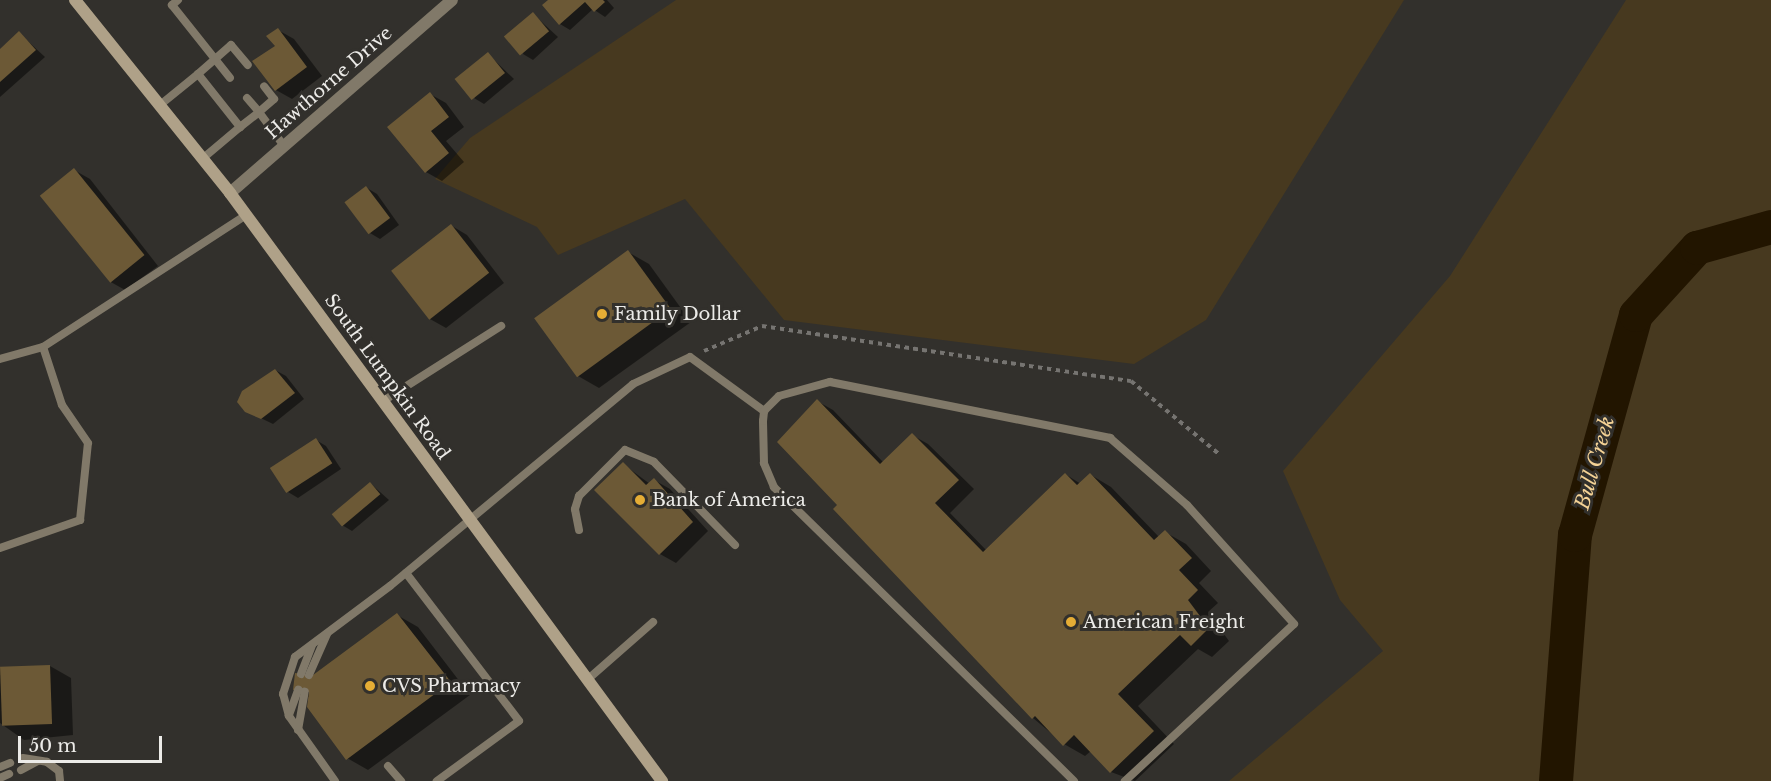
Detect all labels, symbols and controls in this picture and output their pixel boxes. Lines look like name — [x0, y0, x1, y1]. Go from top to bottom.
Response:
street label: Hawthorne Drive — [261, 22, 397, 144]
street label: South Lumpkin Road — [320, 290, 454, 464]
place label: Family Dollar — [614, 303, 741, 325]
marker: Family Dollar — [595, 307, 609, 321]
water label: Bull Creek — [1570, 413, 1620, 513]
place label: Bank of America — [652, 489, 807, 511]
marker: Bank of America — [633, 493, 647, 507]
place label: American Freight — [1083, 611, 1245, 633]
marker: American Freight — [1064, 615, 1078, 629]
place label: CVS Pharmacy — [382, 675, 521, 697]
marker: CVS Pharmacy — [363, 679, 377, 693]
scale bar — [21, 724, 165, 762]
text: 50 m — [29, 735, 77, 757]

